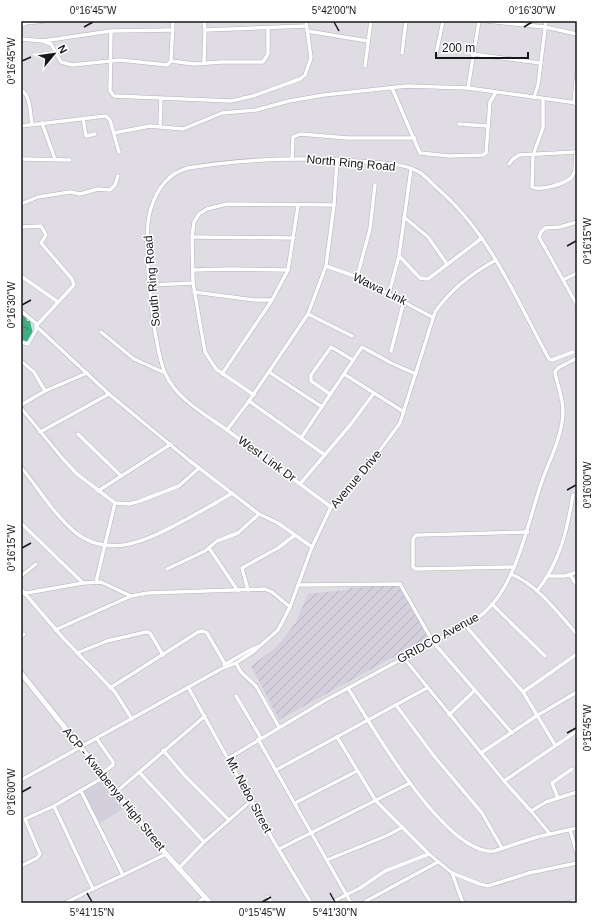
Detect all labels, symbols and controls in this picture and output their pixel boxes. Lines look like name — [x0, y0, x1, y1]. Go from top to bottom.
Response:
text: 0°16'45"W — [70, 5, 117, 16]
text: 5°42'00"N — [312, 5, 356, 16]
text: 0°16'30"W — [509, 5, 556, 16]
north arrow — [34, 34, 74, 74]
scale bar — [436, 34, 528, 60]
text: 0°16'45"W — [6, 37, 17, 84]
text: 200 m — [442, 41, 475, 55]
text: N — [56, 43, 70, 56]
street label: North Ring Road — [306, 152, 396, 174]
text: 0°16'15"W — [582, 217, 593, 264]
street label: South Ring Road — [141, 235, 163, 327]
street label: Wawa Link — [351, 270, 410, 308]
text: 0°16'30"W — [6, 281, 17, 328]
street label: West Link Dr — [235, 433, 299, 485]
street label: Avenue Drive — [328, 447, 385, 511]
text: 0°16'00"W — [582, 461, 593, 508]
text: 0°16'15"W — [6, 524, 17, 571]
street label: GRIDCO Avenue — [395, 610, 482, 666]
text: 0°15'45"W — [582, 704, 593, 751]
street label: ACP - Kwabenya High Street — [60, 725, 168, 854]
street label: Mt. Nebo Street — [223, 755, 275, 836]
text: 0°16'00"W — [6, 768, 17, 815]
text: 5°41'15"N — [70, 907, 114, 918]
text: 0°15'45"W — [239, 907, 286, 918]
text: 5°41'30"N — [313, 907, 357, 918]

